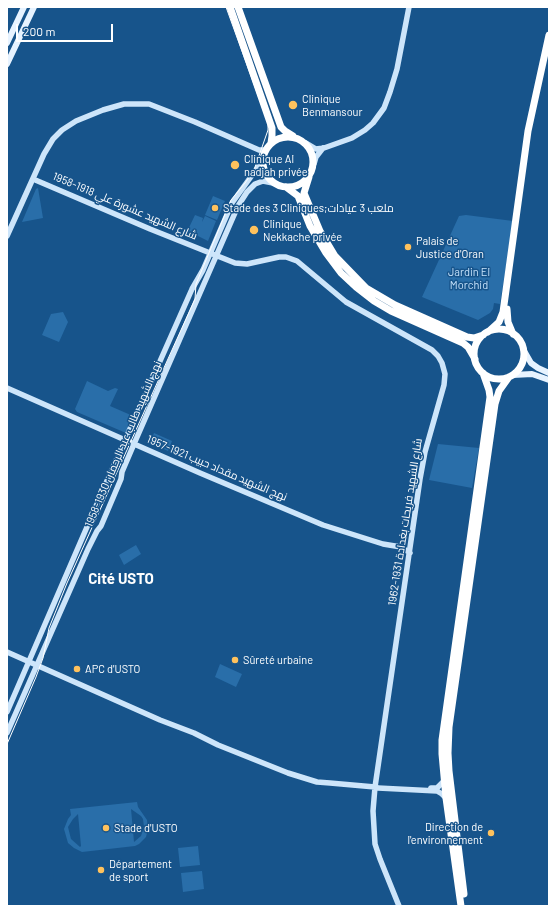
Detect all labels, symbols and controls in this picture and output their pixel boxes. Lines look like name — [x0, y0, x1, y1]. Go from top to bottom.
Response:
scale bar — [18, 16, 115, 42]
text: 200 m — [23, 24, 55, 38]
place label: Clinique Benmansour — [302, 92, 363, 118]
marker: Clinique Benmansour — [287, 99, 299, 111]
place label: Clinique Al nadjah privée — [244, 152, 308, 178]
marker: Clinique Al nadjah privée — [229, 159, 241, 171]
street label: شارع الشهيد عشورة علي 1918-1958 — [51, 169, 199, 243]
place label: Stade des 3 Cliniques;ملعب 3 عيادات — [223, 201, 394, 215]
marker: Stade des 3 Cliniques;ملعب 3 عيادات — [210, 203, 220, 213]
place label: Clinique Nekkache privée — [263, 217, 342, 243]
marker: Clinique Nekkache privée — [248, 224, 260, 236]
place label: Palais de Justice d'Oran — [416, 234, 484, 260]
marker: Palais de Justice d'Oran — [403, 242, 413, 252]
park label: Jardin El Morchid — [448, 265, 490, 291]
street label: نهج الشهيد طالب عبد الرحمان 1930-1958 — [82, 359, 164, 529]
street label: نهج الشهيد مقداد حبيب 1921-1957 — [145, 432, 289, 504]
street label: شارع الشهيد فريحات بغدادة 1931-1962 — [385, 437, 425, 607]
district label: Cité USTO — [88, 570, 154, 588]
place label: Sûreté urbaine — [243, 653, 313, 667]
marker: Sûreté urbaine — [230, 655, 240, 665]
place label: APC d'USTO — [85, 662, 140, 676]
marker: APC d'USTO — [72, 664, 82, 674]
place label: Direction de l'environnement — [407, 820, 483, 846]
place label: Stade d'USTO — [114, 821, 177, 835]
marker: Stade d'USTO — [101, 823, 111, 833]
marker: Direction de l'environnement — [486, 828, 496, 838]
place label: Département de sport — [109, 857, 172, 883]
marker: Département de sport — [96, 865, 106, 875]

